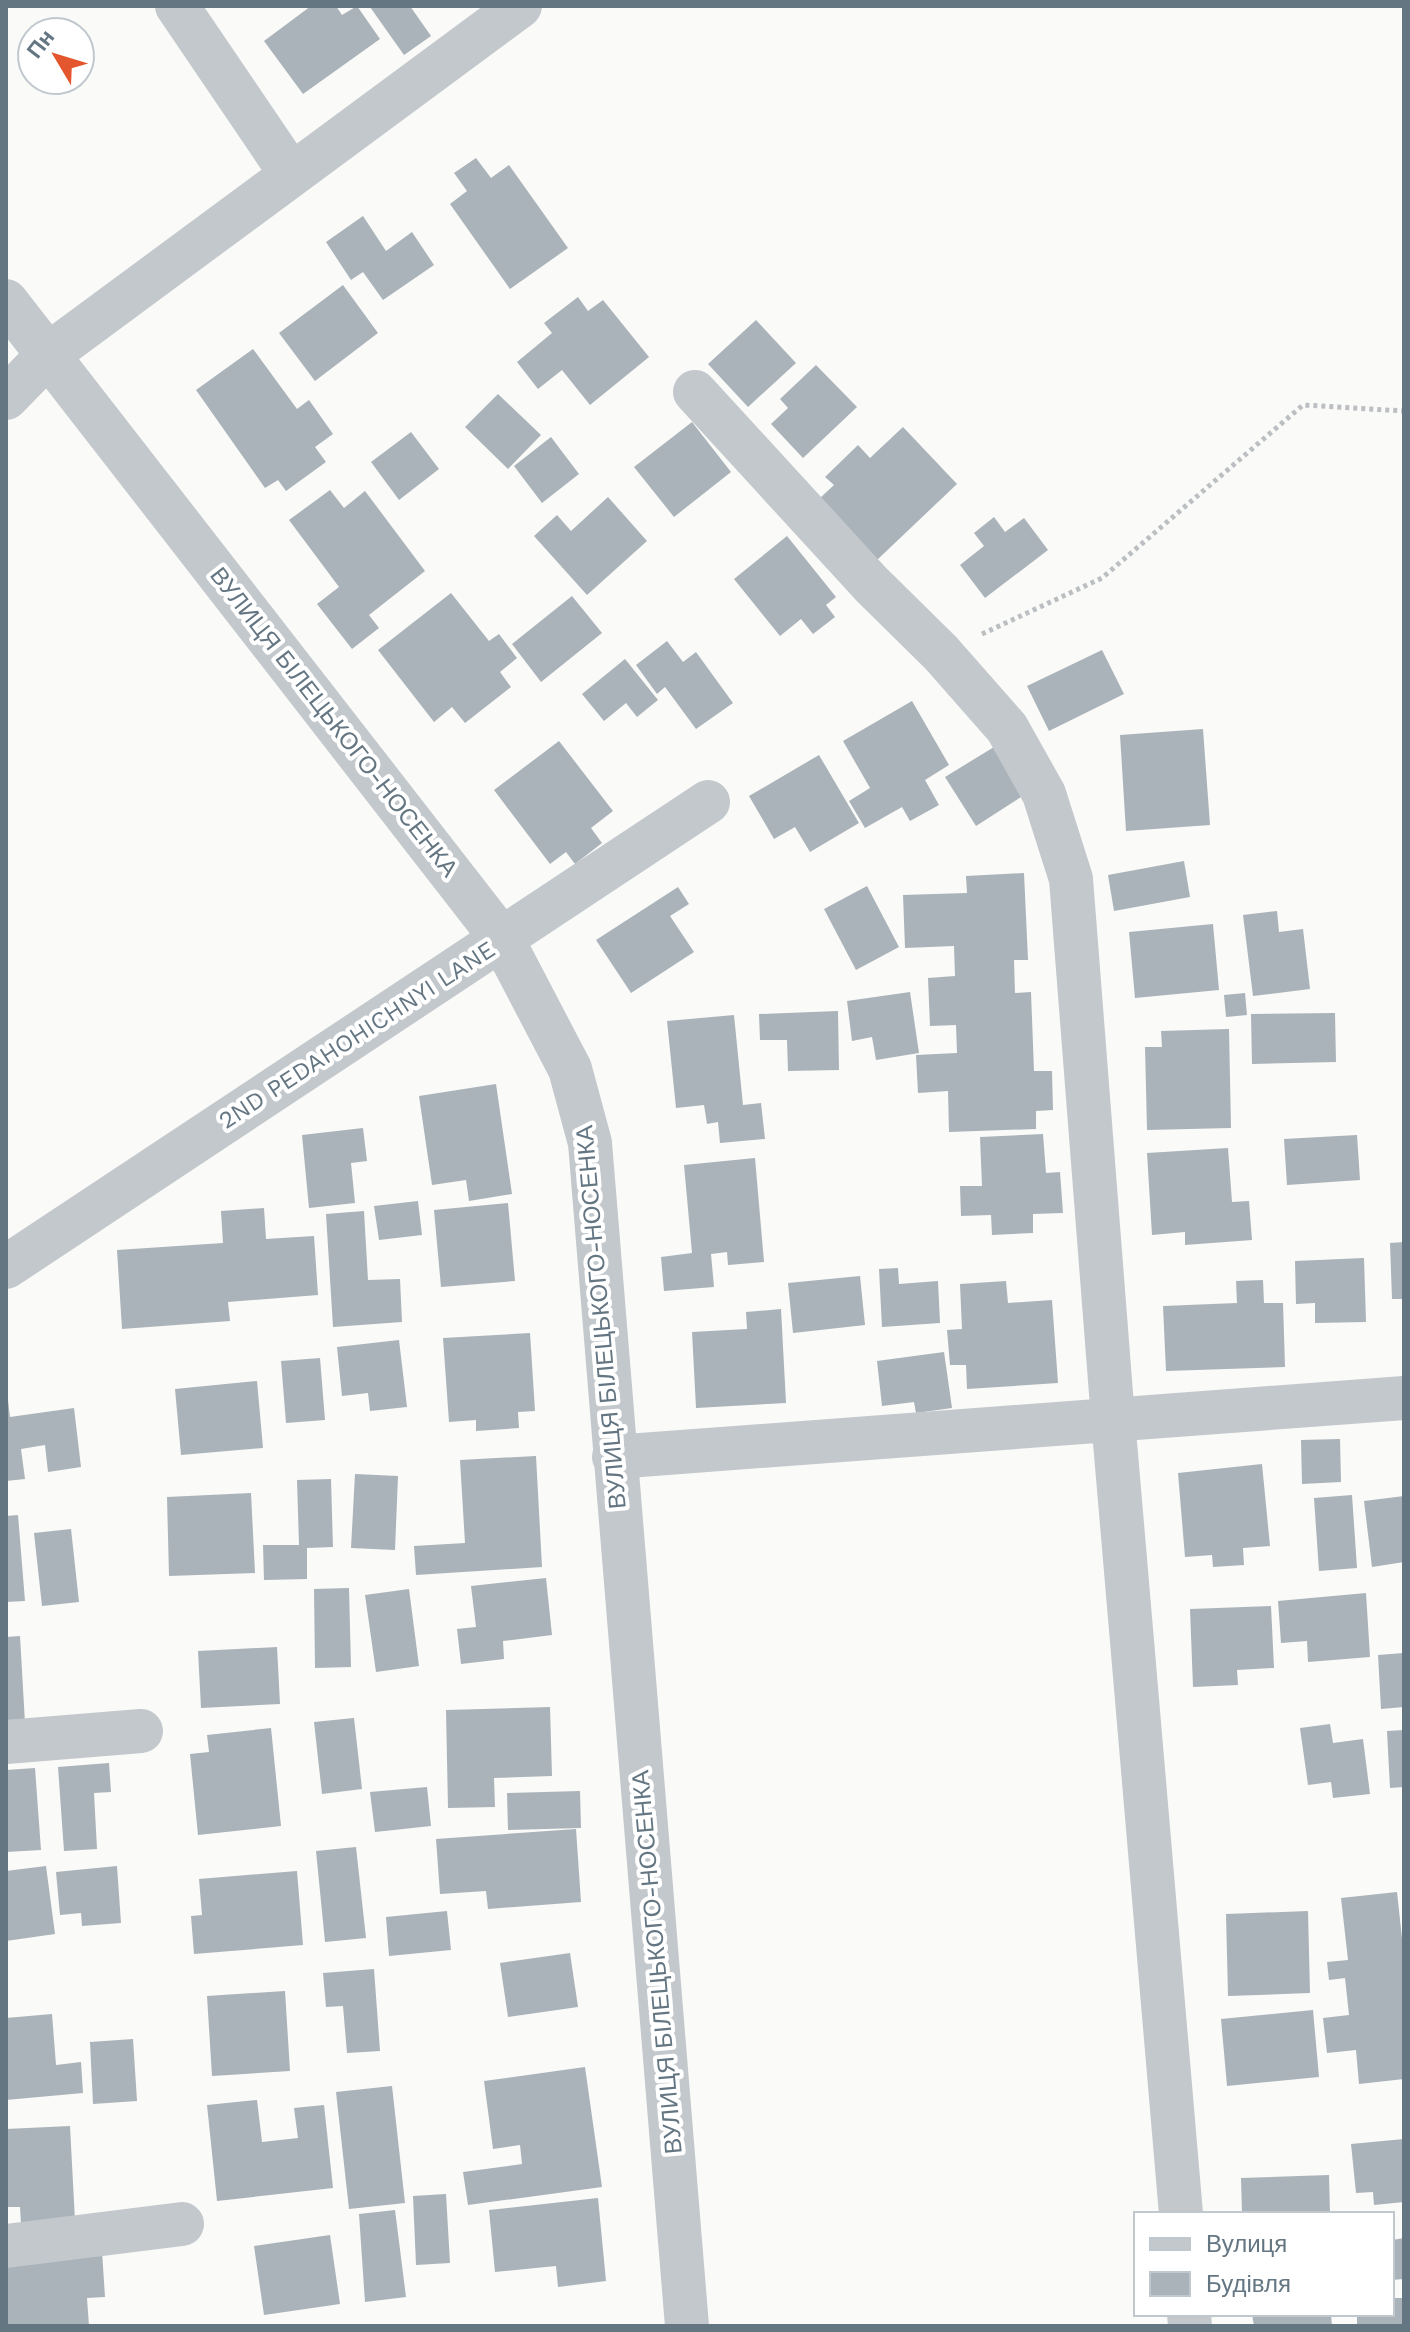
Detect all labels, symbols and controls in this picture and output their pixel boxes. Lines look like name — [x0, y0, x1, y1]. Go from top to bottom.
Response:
north arrow — [16, 16, 96, 96]
text: Пн — [22, 25, 59, 63]
street label: ВУЛИЦЯ БІЛЕЦЬКОГО-НОСЕНКА — [204, 562, 464, 882]
street label: 2ND PEDAHOHICHNYI LANE — [214, 935, 500, 1135]
street label: ВУЛИЦЯ БІЛЕЦЬКОГО-НОСЕНКА — [570, 1124, 632, 1510]
street label: ВУЛИЦЯ БІЛЕЦЬКОГО-НОСЕНКА — [626, 1769, 688, 2155]
legend — [1134, 2212, 1394, 2316]
text: Вулиця — [1206, 2230, 1287, 2258]
text: Будівля — [1206, 2270, 1291, 2298]

